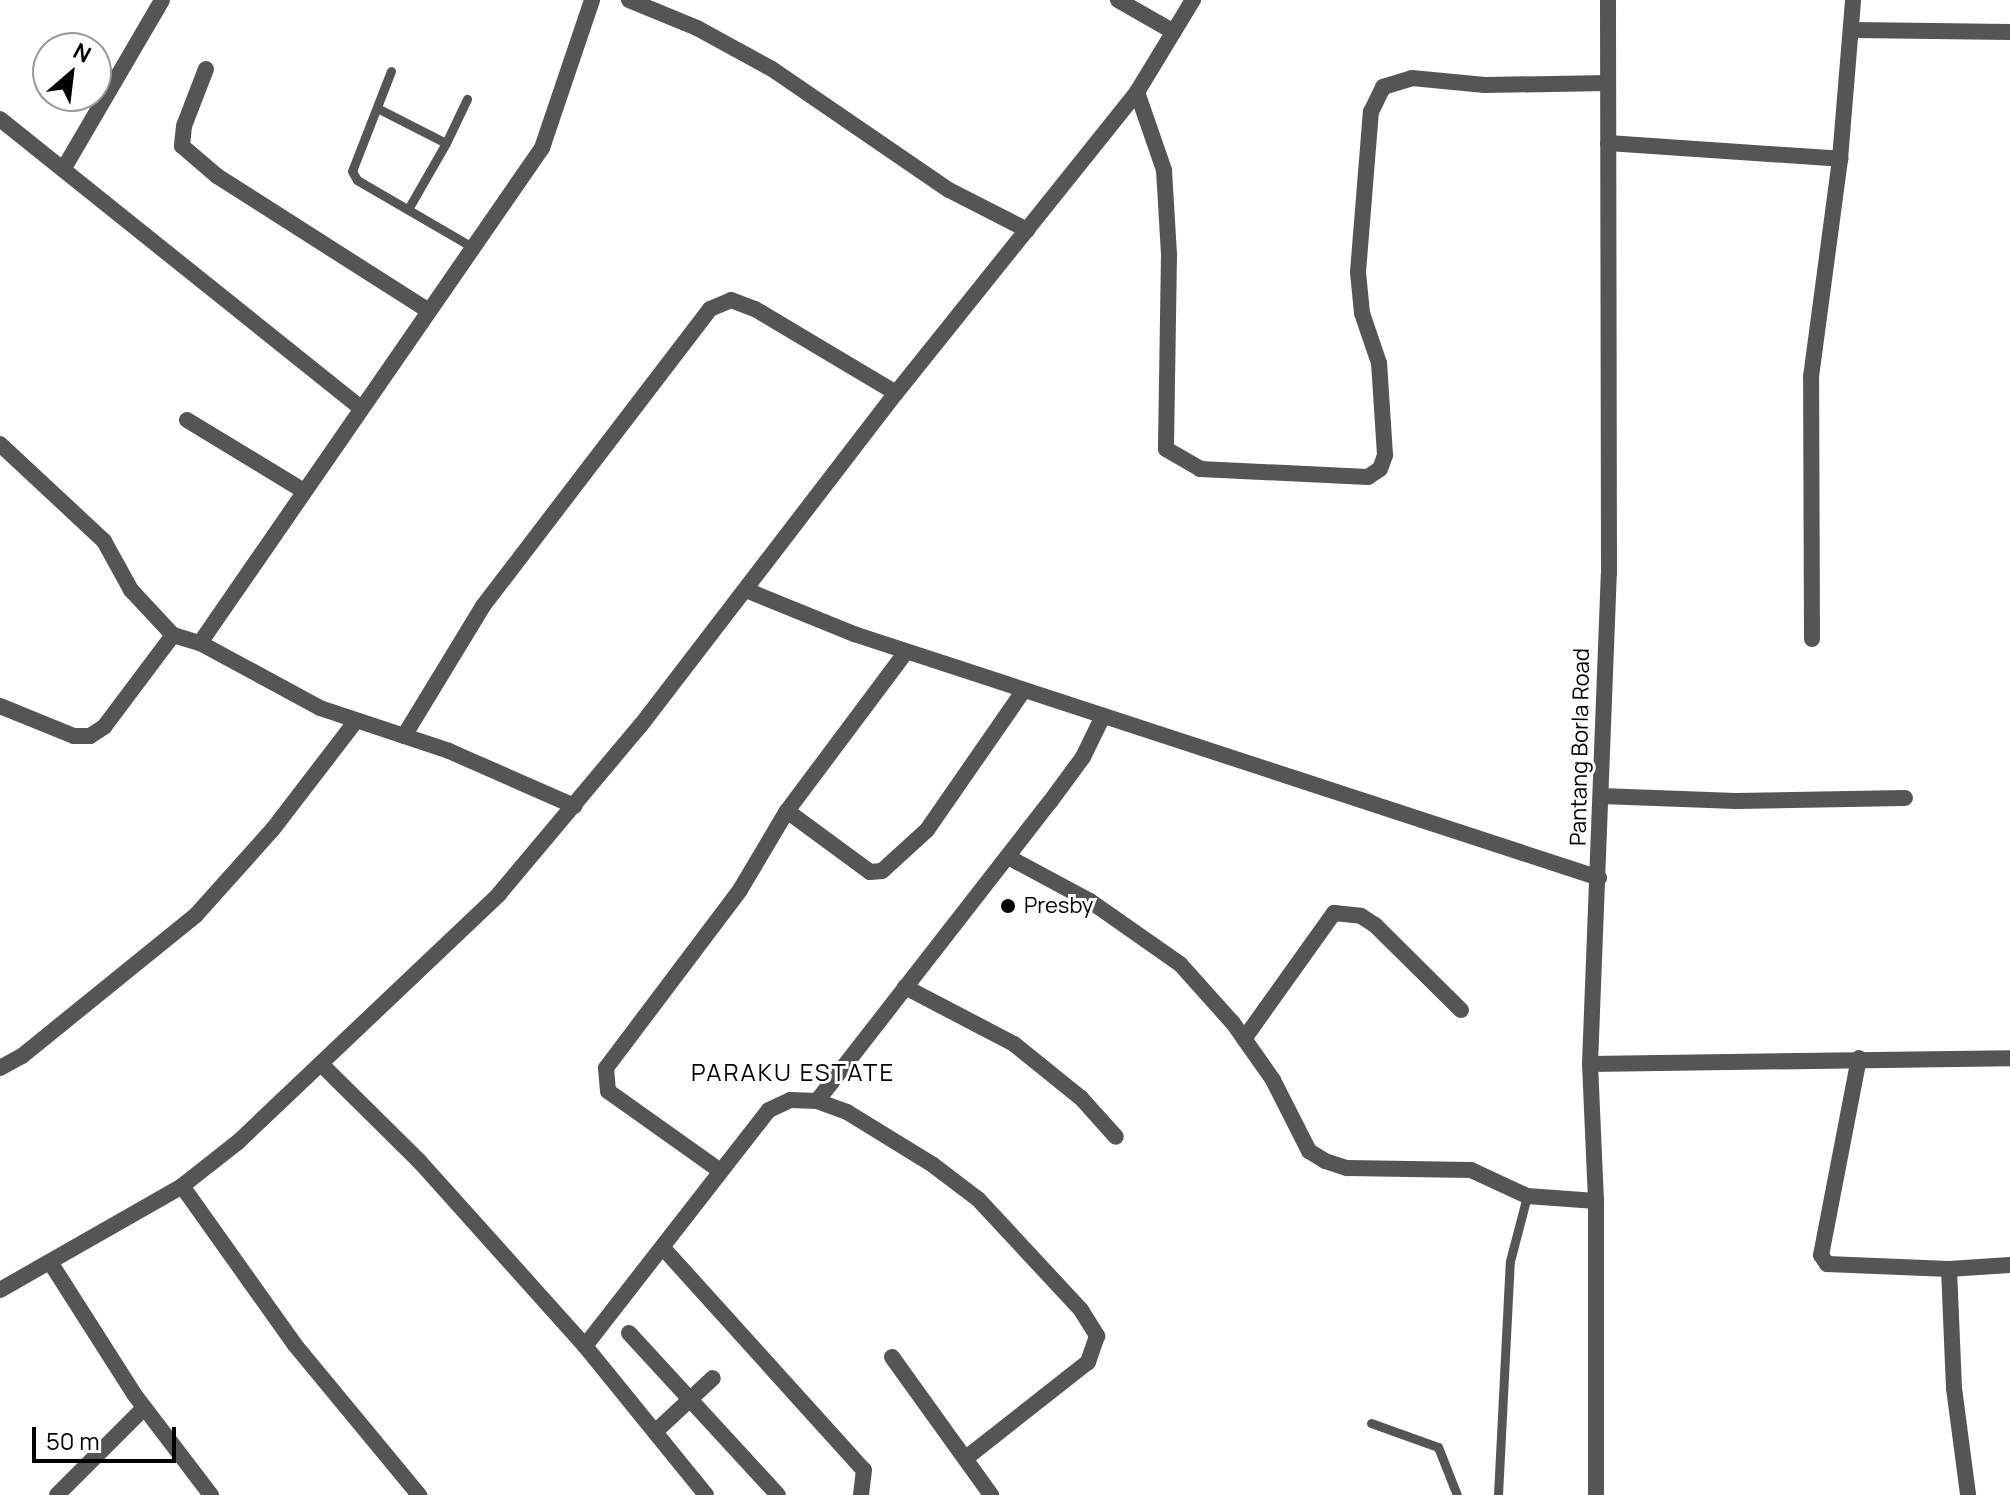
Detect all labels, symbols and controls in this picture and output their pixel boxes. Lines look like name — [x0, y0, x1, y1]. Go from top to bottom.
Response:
north arrow — [32, 32, 112, 112]
text: N — [68, 36, 96, 70]
street label: Pantang Borla Road — [1565, 648, 1595, 846]
place label: Presby — [1024, 893, 1093, 919]
marker: Presby — [999, 897, 1017, 915]
district label: PARAKU ESTATE — [691, 1058, 895, 1086]
scale bar — [36, 1411, 180, 1461]
text: 50 m — [46, 1424, 100, 1457]

